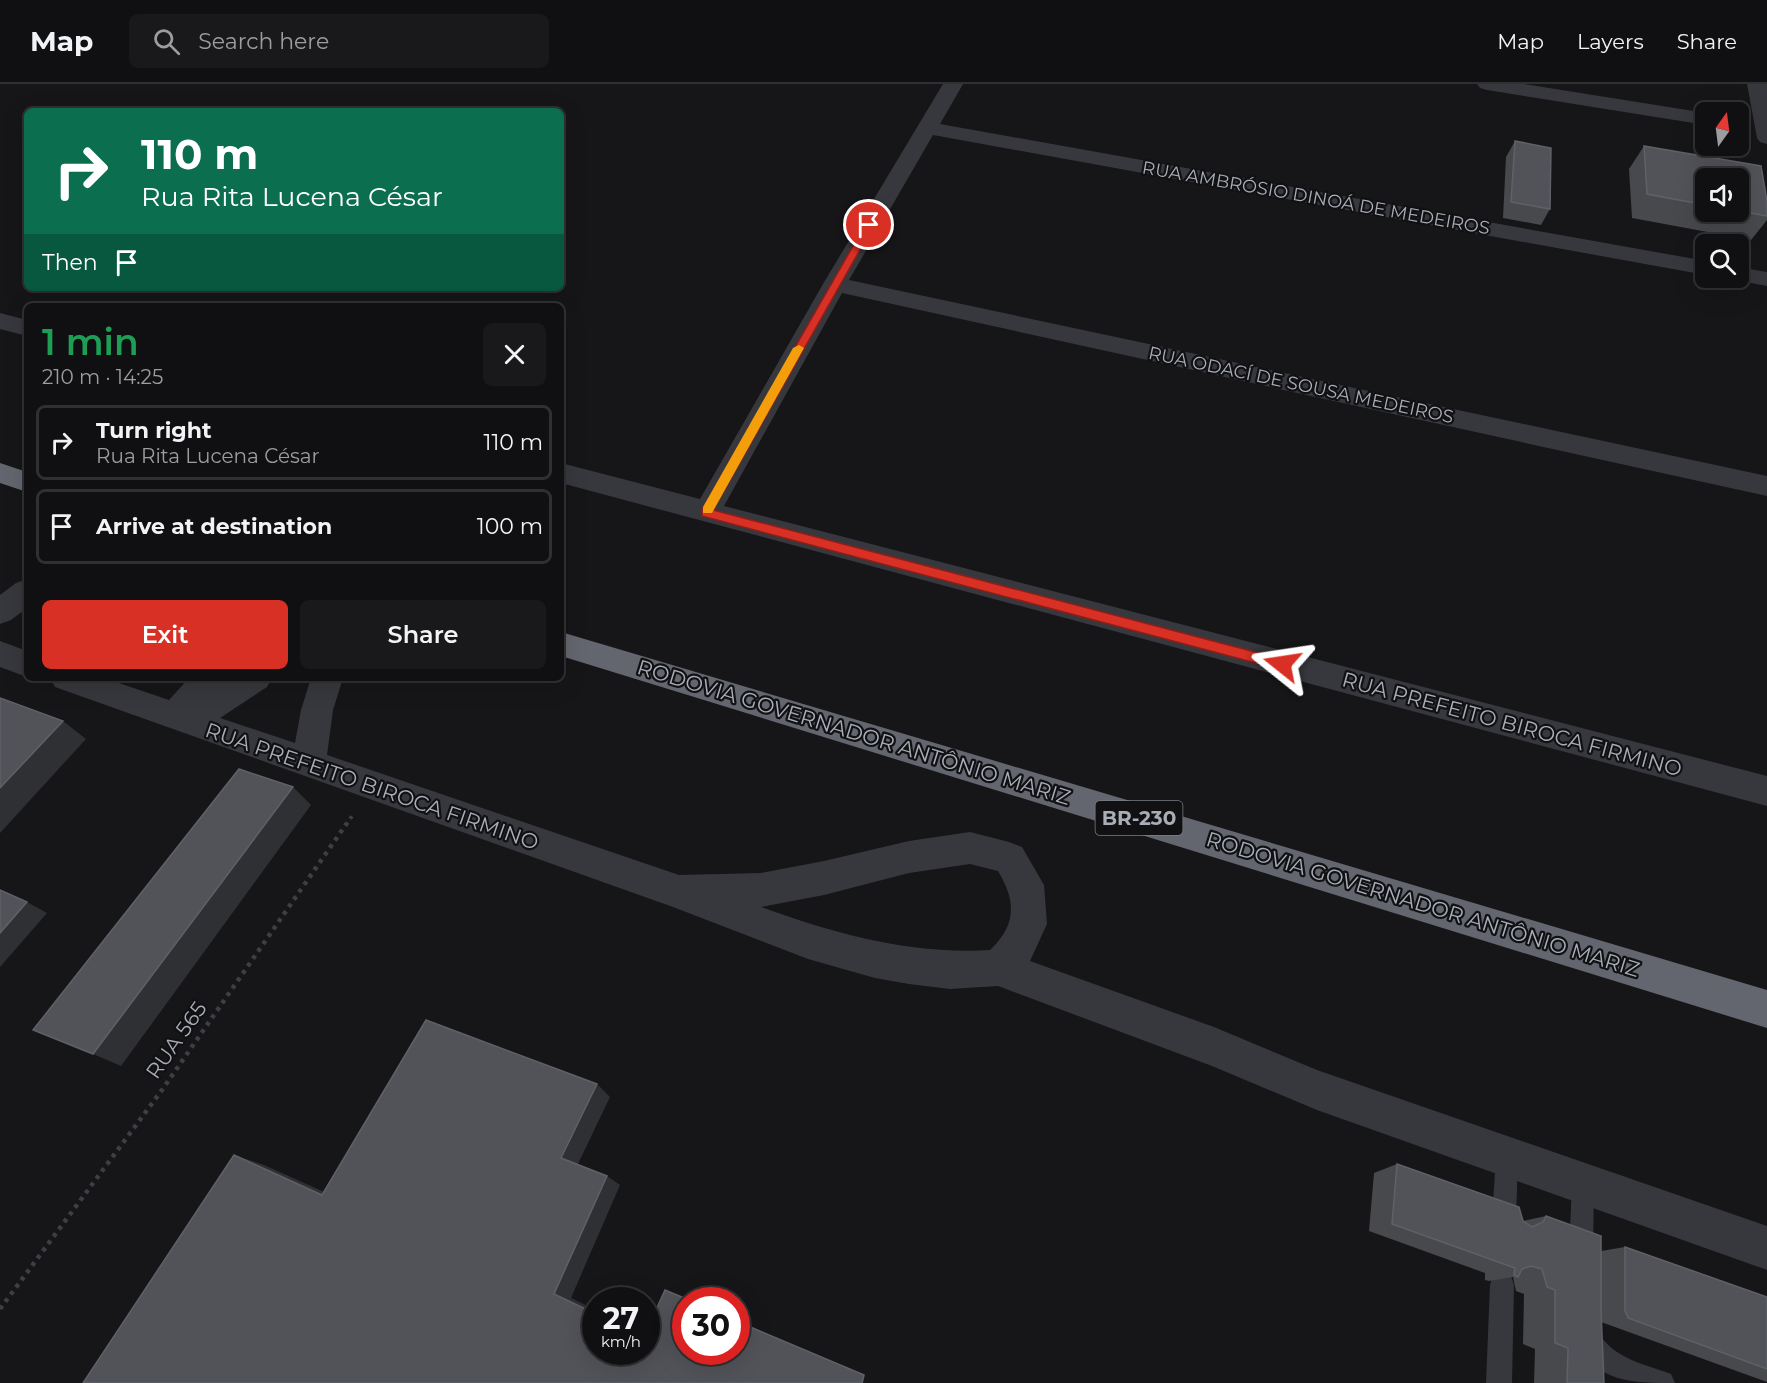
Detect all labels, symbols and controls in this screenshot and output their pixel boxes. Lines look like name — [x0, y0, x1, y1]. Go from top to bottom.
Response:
search box — [129, 14, 549, 68]
text: Map — [30, 24, 93, 58]
icon: search — [150, 25, 183, 58]
text: Search here — [198, 28, 329, 55]
text: Map — [1497, 29, 1544, 54]
text: Layers — [1577, 29, 1644, 54]
text: Share — [1677, 29, 1737, 54]
north arrow — [1695, 102, 1749, 156]
map controls — [1695, 102, 1749, 288]
text: 110 m — [141, 128, 258, 180]
icon: right — [42, 132, 120, 210]
street label: RUA AMBRÓSIO DINOÁ DE MEDEIROS — [1140, 157, 1492, 239]
button: sound — [1695, 168, 1749, 222]
text: Rua Rita Lucena César — [141, 180, 443, 213]
pin — [843, 199, 894, 250]
icon: arrive — [852, 208, 885, 241]
button: search — [1695, 234, 1749, 288]
icon: arrive — [110, 246, 143, 279]
text: Then — [42, 249, 98, 276]
text: 1 min — [42, 320, 139, 364]
button: close — [483, 323, 546, 386]
street label: RUA ODACÍ DE SOUSA MEDEIROS — [1146, 342, 1456, 428]
text: 210 m · 14:25 — [42, 365, 163, 389]
text: Turn right — [96, 417, 211, 444]
icon: right — [45, 426, 78, 459]
text: 110 m — [483, 429, 543, 456]
text: Rua Rita Lucena César — [96, 444, 320, 468]
icon: arrive — [45, 510, 78, 543]
text: Arrive at destination — [96, 513, 332, 540]
text: 100 m — [477, 513, 543, 540]
button: Exit — [42, 600, 288, 669]
button: Share — [300, 600, 546, 669]
position arrow — [1250, 632, 1314, 696]
street label: RODOVIA GOVERNADOR ANTÔNIO MARIZ — [634, 654, 1074, 810]
street label: RUA PREFEITO BIROCA FIRMINO — [1339, 667, 1685, 781]
street label: RUA PREFEITO BIROCA FIRMINO — [202, 717, 542, 855]
road number: BR-230 — [1096, 801, 1182, 835]
street label: RODOVIA GOVERNADOR ANTÔNIO MARIZ — [1203, 826, 1643, 982]
street label: RUA 565 — [140, 996, 212, 1083]
speed limit sign: 30 — [672, 1287, 750, 1365]
text: 27 — [603, 1300, 639, 1337]
text: km/h — [601, 1332, 641, 1351]

